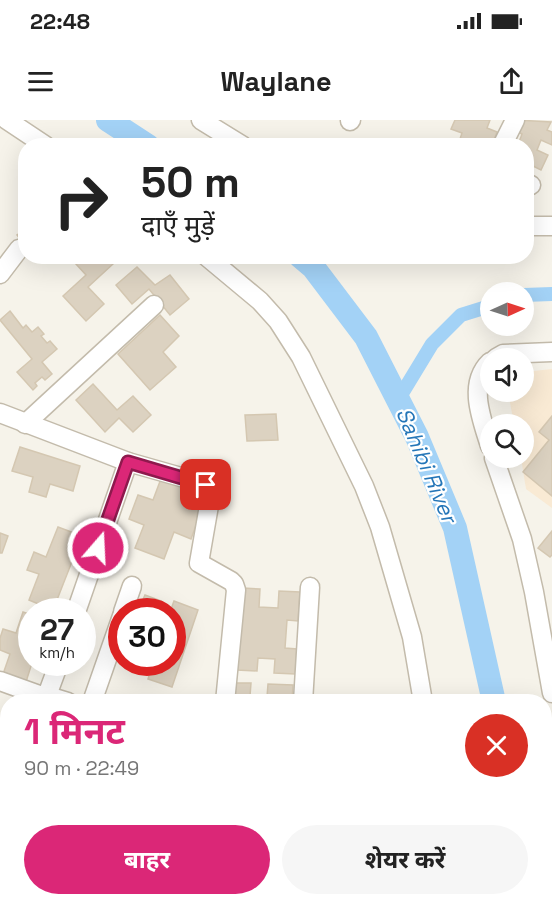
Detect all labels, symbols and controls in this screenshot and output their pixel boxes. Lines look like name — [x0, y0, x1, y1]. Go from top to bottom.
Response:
text: 22:48 — [30, 7, 90, 35]
text: Waylane — [221, 64, 331, 99]
icon: menu — [24, 65, 57, 98]
icon: share — [495, 65, 528, 98]
text: 50 m — [141, 156, 240, 209]
icon: right — [42, 162, 120, 240]
text: दाएँ मुड़ें — [141, 208, 215, 243]
north arrow — [480, 282, 534, 336]
map controls — [480, 282, 534, 468]
button: sound — [480, 348, 534, 402]
water label: Sahibi River — [390, 403, 465, 529]
button: search — [480, 414, 534, 468]
pin — [180, 459, 231, 510]
icon: arrive — [189, 468, 222, 501]
position arrow — [66, 516, 130, 580]
speed limit sign: 30 — [108, 598, 186, 676]
text: 27 — [40, 610, 74, 649]
text: km/h — [39, 643, 75, 662]
text: 1 मिनट — [24, 709, 125, 755]
button: close — [465, 714, 528, 777]
text: 90 m · 22:49 — [24, 755, 139, 781]
button: बाहर — [24, 825, 270, 894]
button: शेयर करें — [282, 825, 528, 894]

